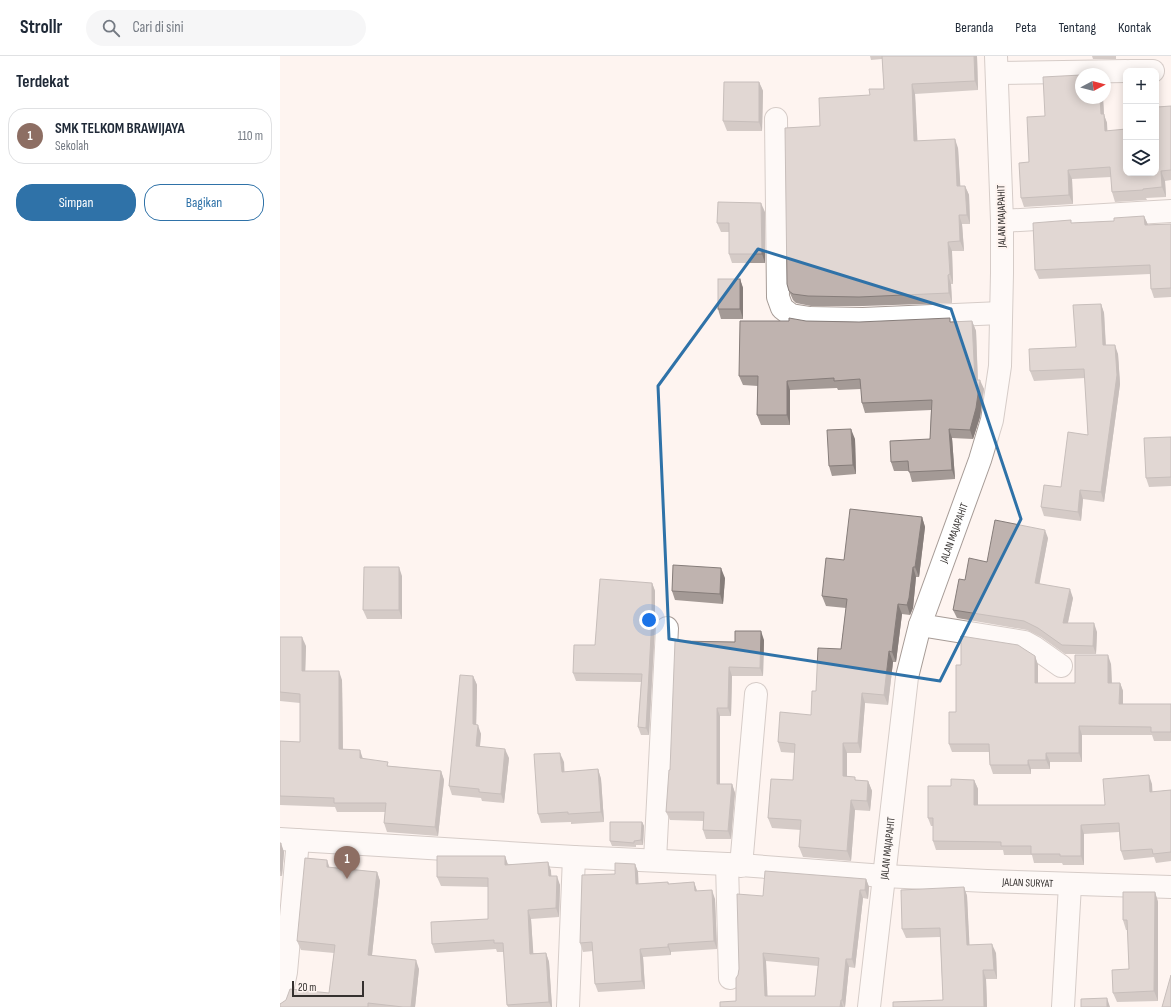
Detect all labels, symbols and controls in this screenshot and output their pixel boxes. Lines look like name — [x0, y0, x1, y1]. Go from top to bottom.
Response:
search box — [86, 10, 366, 46]
text: Strollr — [20, 16, 62, 39]
icon: search — [100, 17, 122, 39]
text: Cari di sini — [132, 18, 183, 37]
text: Beranda — [955, 19, 993, 36]
text: Peta — [1015, 19, 1036, 36]
text: Tentang — [1058, 19, 1096, 36]
text: Kontak — [1118, 19, 1151, 36]
north arrow — [1075, 68, 1111, 104]
map controls — [1123, 68, 1159, 176]
button: + — [1123, 68, 1159, 104]
text: Terdekat — [16, 72, 69, 92]
button: − — [1123, 104, 1159, 140]
text: SMK TELKOM BRAWIJAYA — [55, 119, 185, 138]
text: 1 — [27, 128, 33, 144]
text: 110 m — [238, 128, 263, 144]
text: Sekolah — [55, 138, 89, 154]
button: layers — [1123, 140, 1159, 176]
button: Simpan — [16, 184, 136, 221]
button: Bagikan — [144, 184, 264, 221]
street label: JALAN MAJAPAHIT — [994, 184, 1009, 249]
street label: JALAN MAJAPAHIT — [937, 501, 971, 566]
your location — [639, 610, 659, 630]
street label: JALAN MAJAPAHIT — [878, 816, 898, 881]
pin: 1 — [334, 846, 360, 879]
street label: JALAN SURYAT — [1001, 875, 1054, 890]
scale bar — [292, 979, 364, 998]
text: 20 m — [298, 981, 316, 994]

